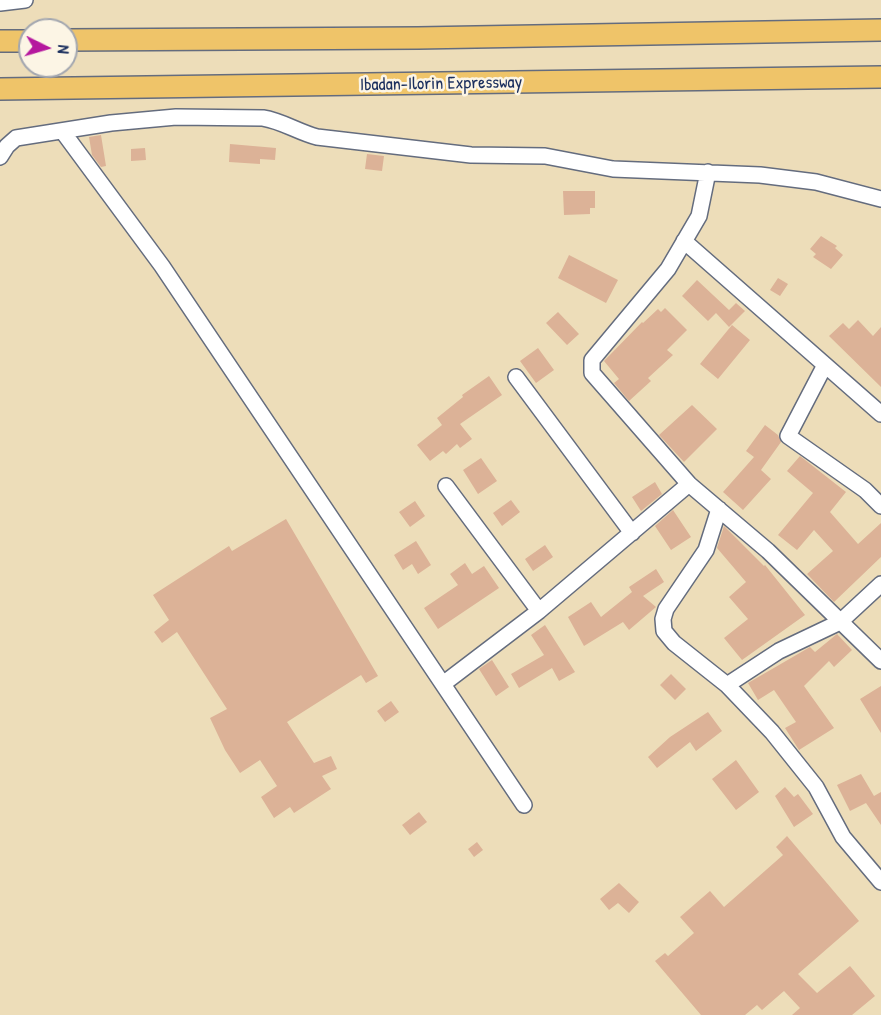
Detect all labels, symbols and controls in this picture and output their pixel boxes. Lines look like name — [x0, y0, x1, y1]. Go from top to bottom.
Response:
north arrow — [18, 18, 78, 78]
text: N — [53, 44, 75, 55]
street label: Ibadan-Ilorin Expressway — [360, 72, 522, 96]

